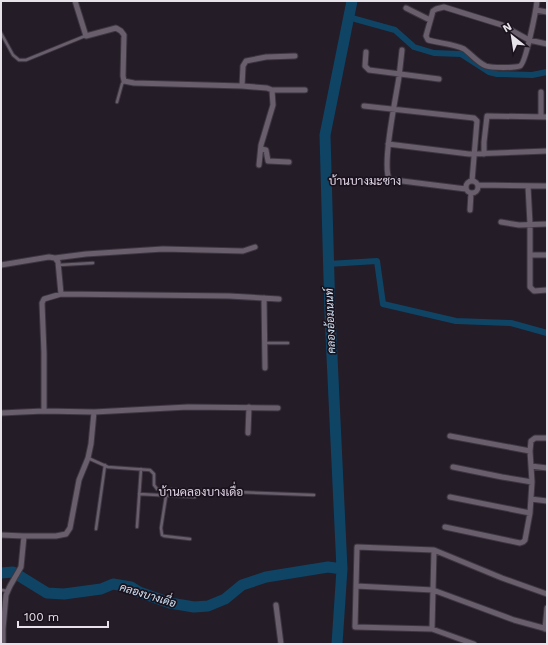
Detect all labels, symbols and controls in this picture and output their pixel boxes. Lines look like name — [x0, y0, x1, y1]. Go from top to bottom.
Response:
north arrow — [492, 16, 532, 56]
text: N — [500, 20, 514, 35]
district label: บ้านบางมะซาง — [329, 174, 401, 188]
water label: คลองอ้อมนนท์ — [321, 286, 338, 354]
district label: บ้านคลองบางเดื่อ — [159, 481, 243, 499]
water label: คลองบางเดื่อ — [118, 576, 179, 610]
scale bar — [18, 603, 108, 629]
text: 100 m — [24, 610, 59, 624]

